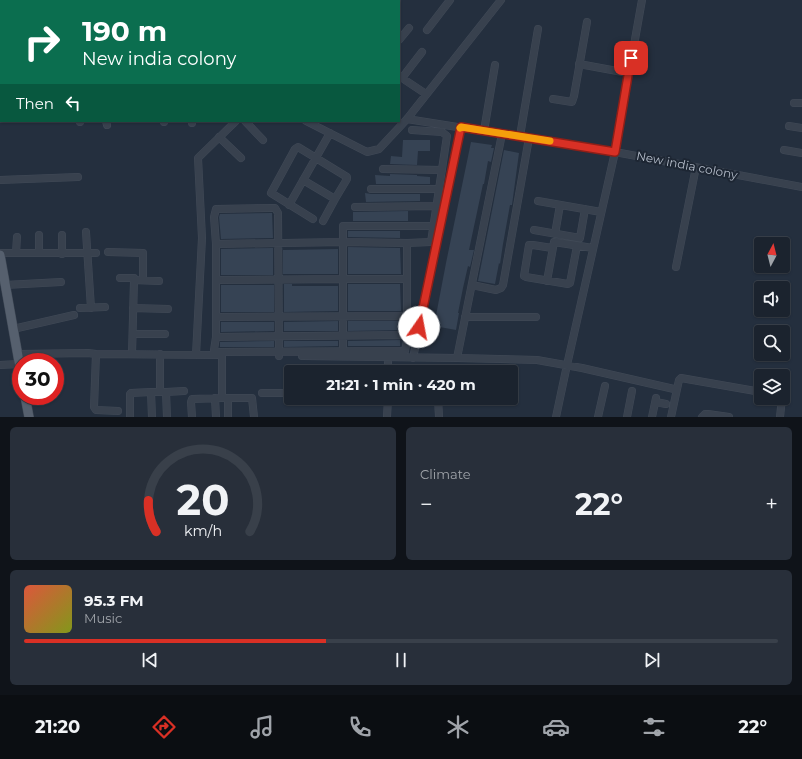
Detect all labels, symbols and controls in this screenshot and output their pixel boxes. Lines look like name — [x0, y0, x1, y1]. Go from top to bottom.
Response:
text: 190 m — [82, 14, 167, 48]
icon: right — [16, 16, 68, 68]
pin — [614, 41, 648, 75]
icon: arrive — [620, 47, 642, 69]
text: New india colony — [82, 48, 236, 70]
icon: left — [62, 92, 84, 114]
text: Then — [16, 94, 54, 113]
street label: New india colony — [635, 148, 739, 182]
north arrow — [754, 237, 790, 273]
map controls — [754, 237, 790, 405]
button: sound — [754, 281, 790, 317]
position arrow — [398, 306, 440, 348]
button: search — [754, 325, 790, 361]
speed limit sign: 30 — [12, 353, 64, 405]
button: layers — [754, 369, 790, 405]
text: 21:21 · 1 min · 420 m — [326, 375, 476, 394]
text: Climate — [420, 466, 471, 482]
text: 20 — [177, 474, 229, 524]
text: 22° — [575, 486, 623, 523]
text: − — [420, 491, 433, 518]
text: + — [765, 491, 778, 518]
text: km/h — [184, 521, 222, 539]
text: 95.3 FM — [84, 591, 144, 610]
text: Music — [84, 610, 122, 626]
icon: previous — [139, 649, 161, 671]
icon: pause — [390, 649, 412, 671]
icon: next — [641, 649, 663, 671]
icon: directions — [150, 713, 178, 741]
icon: music — [248, 713, 276, 741]
icon: phone — [346, 713, 374, 741]
icon: climate — [444, 713, 472, 741]
icon: car — [542, 713, 570, 741]
icon: filters — [640, 713, 668, 741]
text: 21:20 — [35, 716, 80, 738]
text: 22° — [738, 716, 767, 738]

